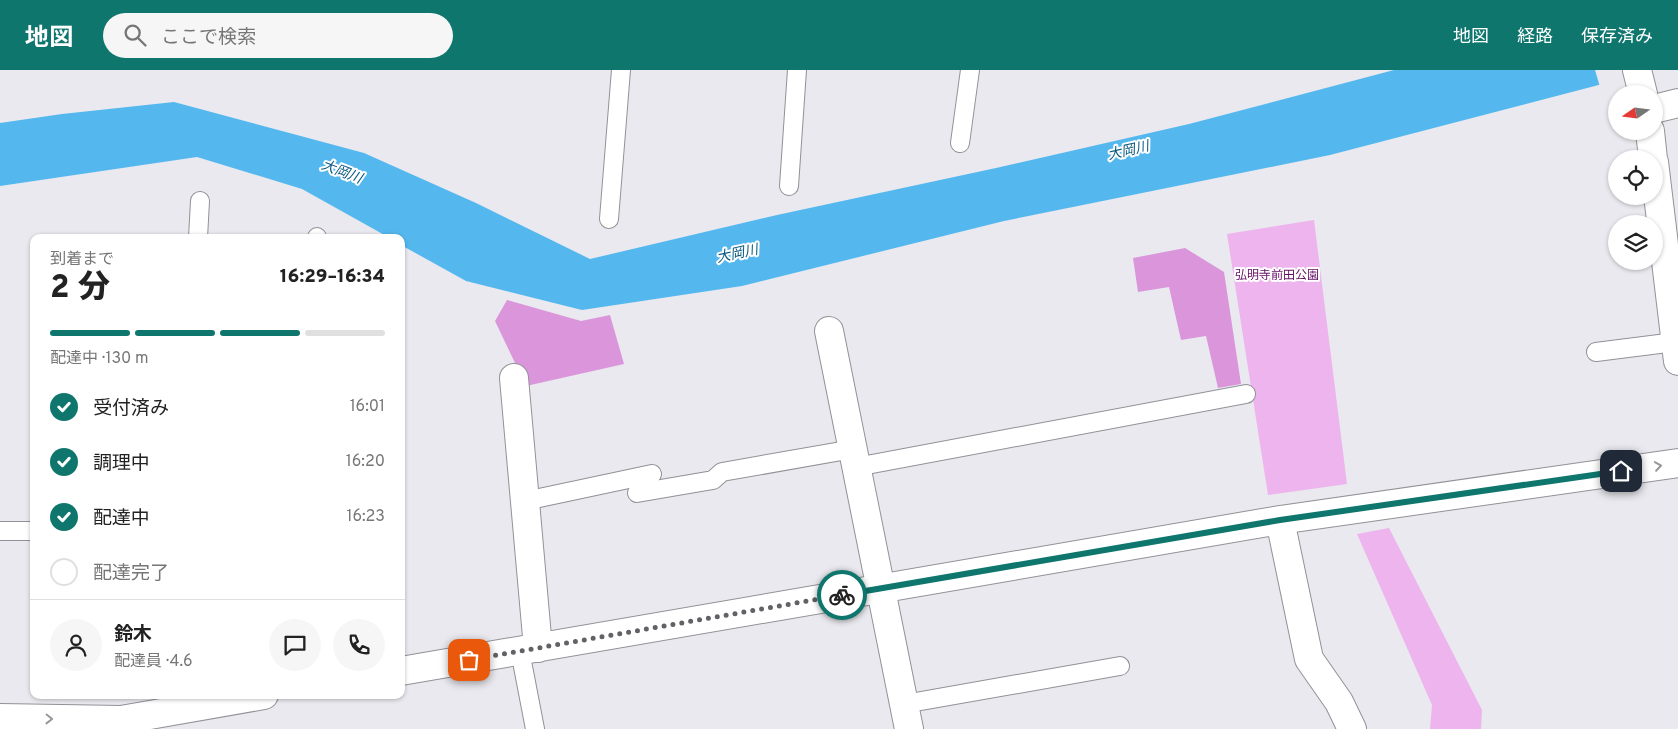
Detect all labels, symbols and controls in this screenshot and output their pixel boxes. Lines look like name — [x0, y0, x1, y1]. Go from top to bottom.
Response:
search box — [103, 13, 453, 58]
icon: search — [121, 21, 149, 49]
text: 地図 — [25, 24, 73, 54]
text: ここで検索 — [161, 26, 256, 50]
text: 地図 — [1453, 26, 1489, 49]
text: 経路 — [1517, 26, 1553, 49]
text: 保存済み — [1581, 26, 1653, 49]
north arrow — [1608, 85, 1662, 140]
map controls — [1608, 85, 1663, 270]
water label: 大岡川 — [1106, 138, 1153, 164]
button: locate — [1608, 150, 1663, 205]
water label: 大岡川 — [319, 157, 366, 189]
button: layers — [1608, 215, 1663, 270]
water label: 大岡川 — [715, 241, 762, 267]
text: 到着まで — [50, 250, 114, 270]
text: 16:29–16:34 — [280, 265, 385, 289]
park label: 弘明寺前田公園 — [1235, 268, 1319, 284]
text: 2 分 — [50, 269, 110, 309]
text: 配達中 · 130 m — [50, 349, 149, 369]
icon: check — [50, 393, 78, 421]
text: 受付済み — [93, 397, 169, 421]
text: 16:01 — [350, 397, 385, 417]
icon: check — [50, 448, 78, 476]
pin — [1600, 450, 1642, 492]
text: 調理中 — [93, 452, 150, 476]
text: 16:20 — [346, 452, 385, 472]
icon: home — [1607, 457, 1635, 485]
one-way arrow — [1655, 461, 1663, 472]
icon: check — [50, 503, 78, 531]
text: 配達中 — [93, 507, 150, 531]
text: 16:23 — [346, 507, 385, 527]
text: 配達完了 — [93, 562, 169, 586]
courier — [817, 570, 867, 620]
icon: bike — [828, 581, 856, 609]
button: person — [50, 619, 102, 671]
button: chat — [269, 619, 321, 671]
button: phone — [333, 619, 385, 671]
text: 鈴木 — [114, 623, 152, 647]
pin — [448, 639, 490, 681]
icon: bag — [455, 646, 483, 674]
text: 配達員 · 4.6 — [114, 652, 193, 672]
one-way arrow — [45, 713, 53, 724]

